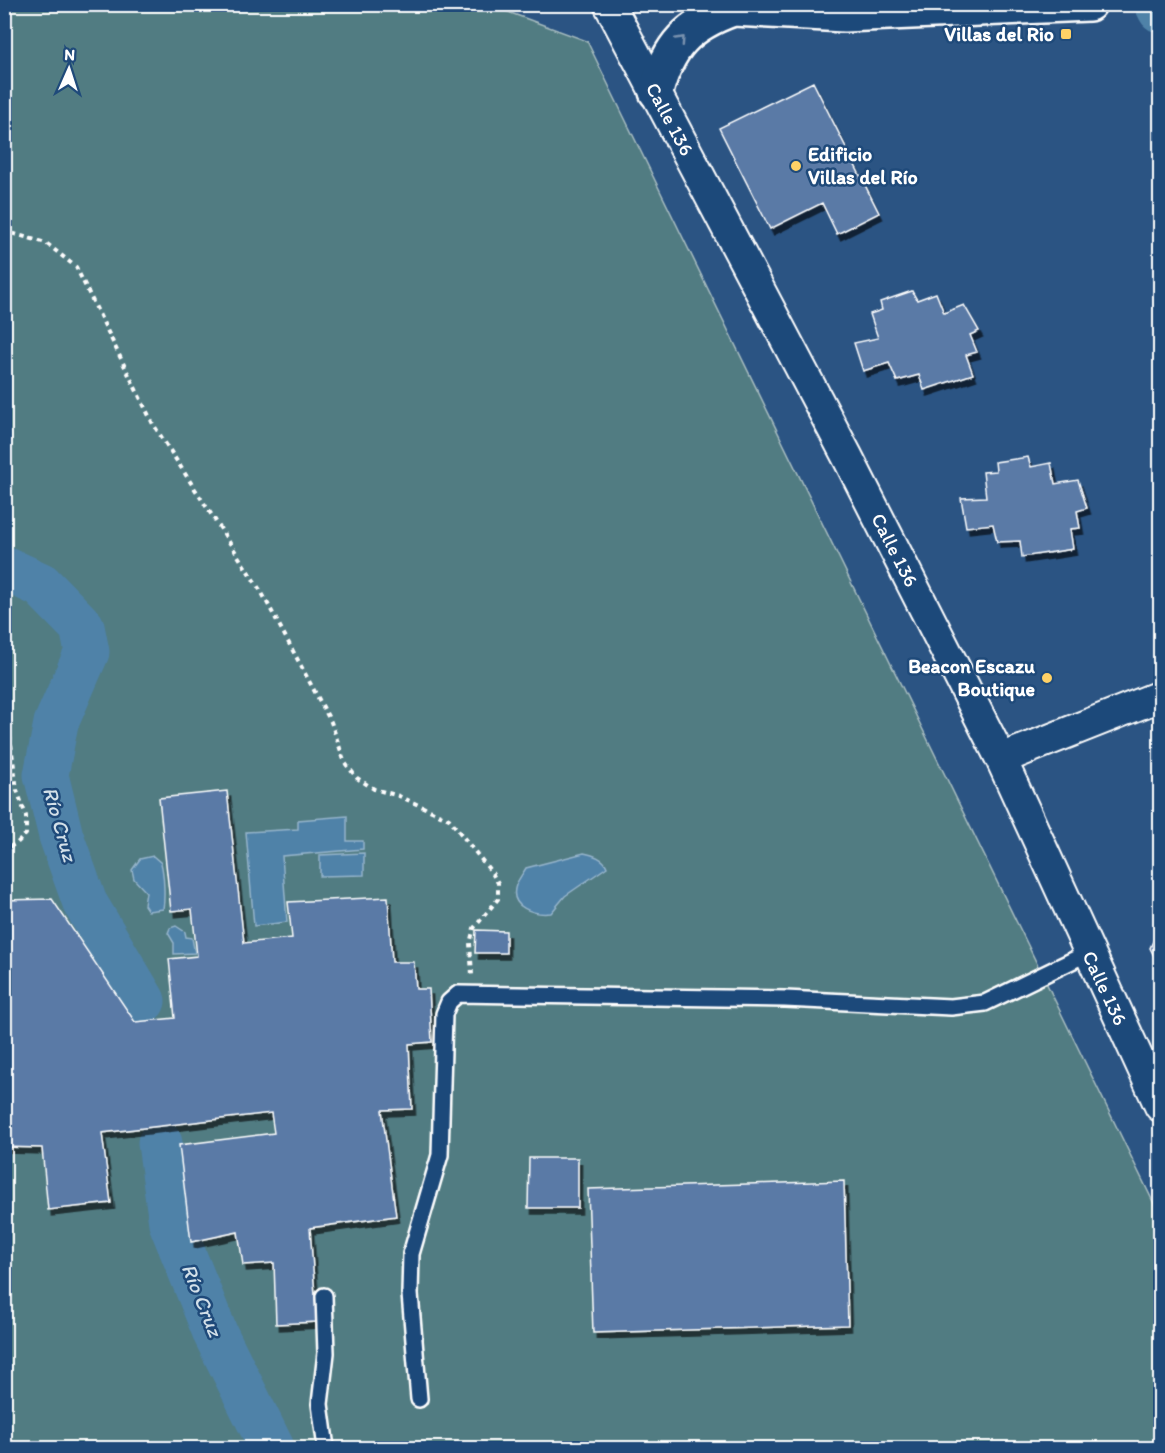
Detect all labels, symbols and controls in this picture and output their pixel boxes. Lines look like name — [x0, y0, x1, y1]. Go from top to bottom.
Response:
place label: Villas del Rio — [944, 22, 1054, 46]
marker: Villas del Rio — [1059, 27, 1073, 41]
one-way arrow — [674, 36, 685, 47]
north arrow — [39, 39, 99, 99]
text: N — [64, 45, 76, 64]
street label: Calle 136 — [641, 78, 699, 160]
place label: Edificio Villas del Río — [808, 142, 918, 189]
marker: Edificio Villas del Río — [789, 159, 803, 173]
street label: Calle 136 — [866, 509, 924, 591]
place label: Beacon Escazu Boutique — [908, 654, 1035, 702]
marker: Beacon Escazu Boutique — [1040, 671, 1054, 685]
water label: Río Cruz — [38, 784, 83, 865]
street label: Calle 136 — [1077, 947, 1133, 1029]
water label: Río Cruz — [177, 1260, 229, 1341]

